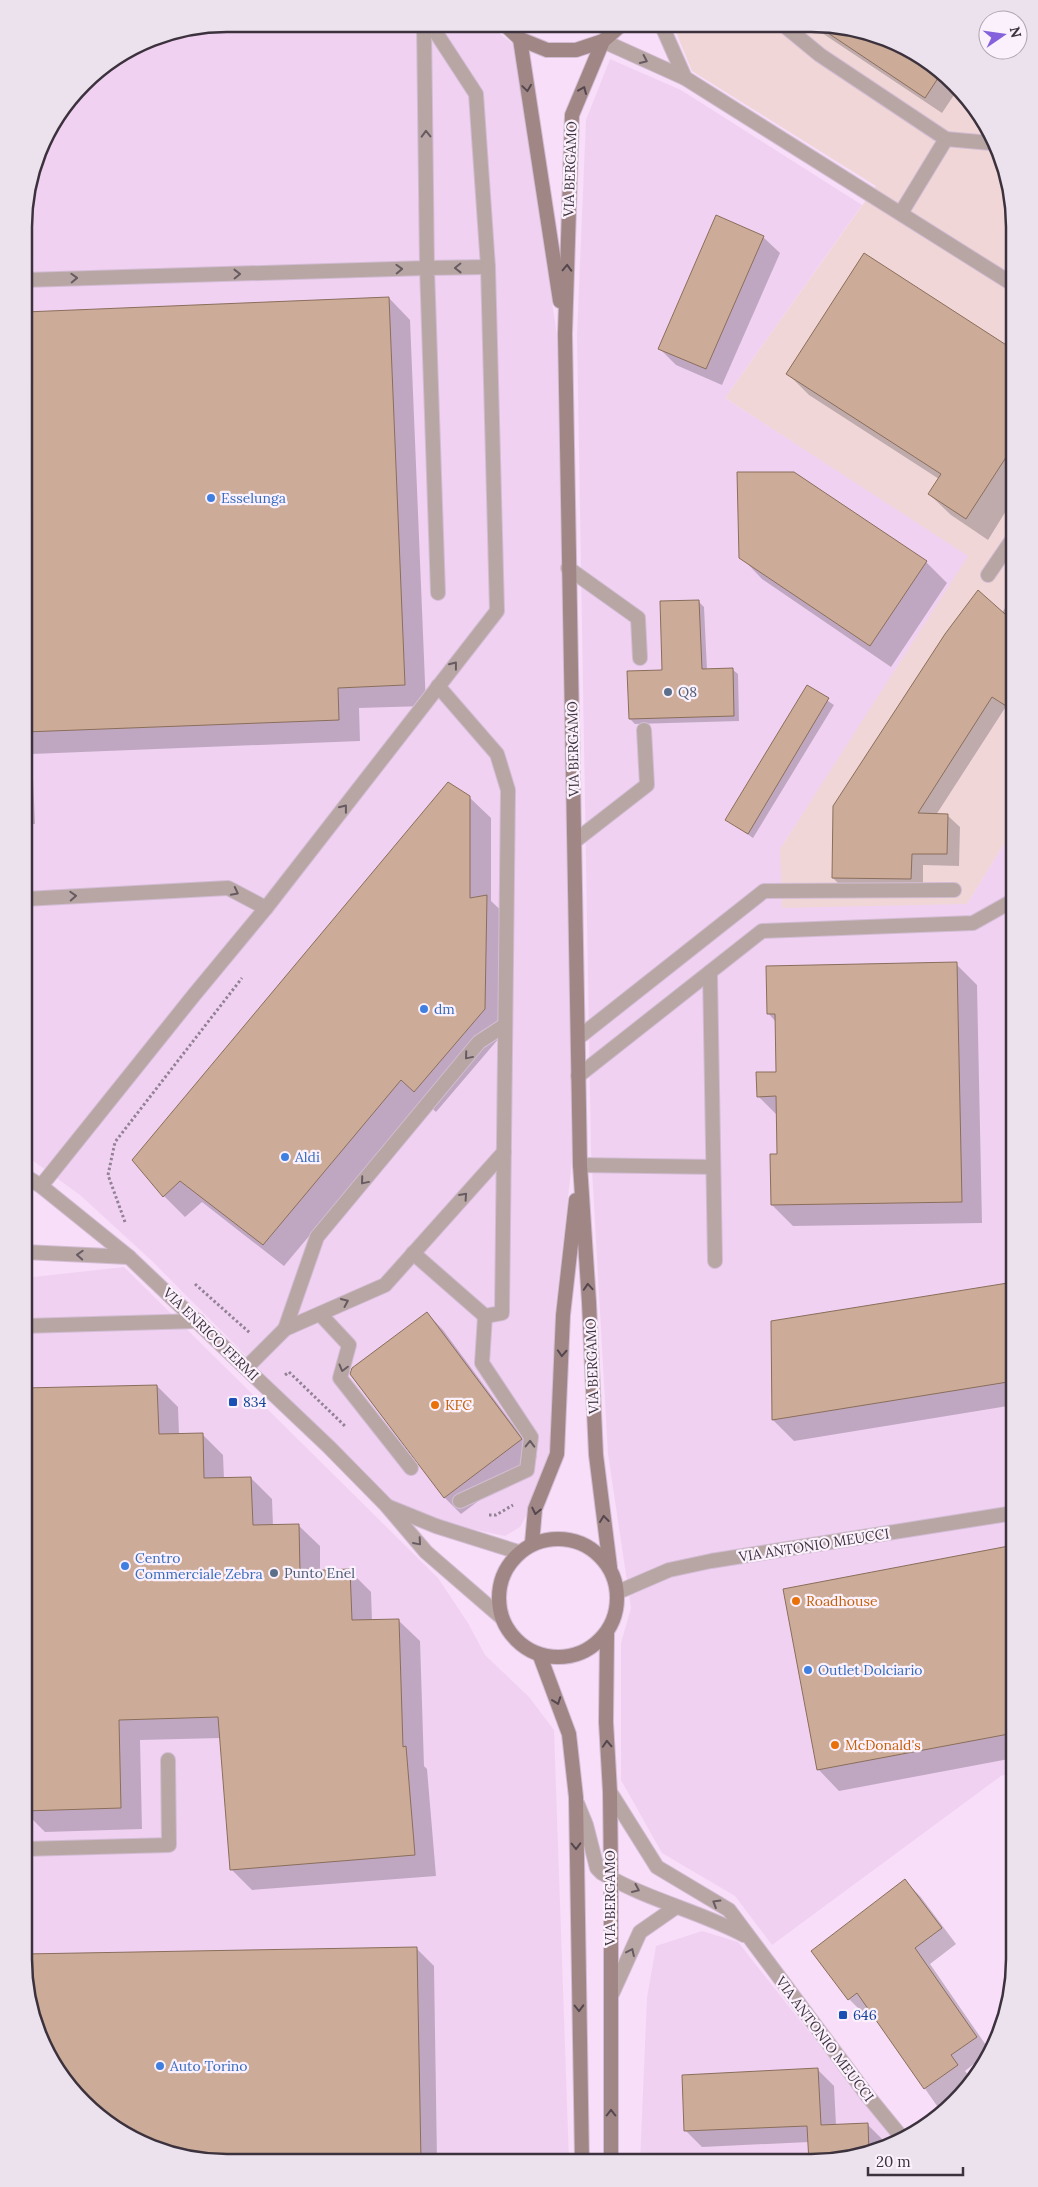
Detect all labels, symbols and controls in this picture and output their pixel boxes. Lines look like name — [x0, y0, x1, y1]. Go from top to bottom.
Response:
north arrow — [978, 10, 1028, 60]
text: N — [1006, 25, 1026, 40]
one-way arrow — [639, 53, 648, 64]
one-way arrow — [521, 84, 532, 92]
one-way arrow — [576, 86, 587, 95]
street label: VIA BERGAMO — [559, 121, 581, 218]
one-way arrow — [421, 130, 431, 138]
one-way arrow — [453, 262, 461, 273]
one-way arrow — [396, 264, 403, 274]
one-way arrow — [562, 264, 572, 272]
one-way arrow — [233, 269, 241, 279]
one-way arrow — [70, 273, 78, 284]
place label: Esselunga — [221, 489, 286, 507]
marker: Esselunga — [205, 492, 217, 504]
one-way arrow — [449, 662, 457, 671]
place label: Q8 — [678, 683, 697, 701]
marker: Q8 — [662, 686, 674, 698]
street label: VIA BERGAMO — [563, 701, 583, 798]
one-way arrow — [338, 804, 347, 814]
one-way arrow — [230, 886, 239, 896]
one-way arrow — [70, 891, 78, 902]
place label: dm — [434, 1000, 455, 1018]
marker: dm — [418, 1003, 430, 1015]
one-way arrow — [465, 1050, 474, 1059]
place label: Aldi — [294, 1148, 320, 1166]
marker: Aldi — [279, 1151, 291, 1163]
one-way arrow — [361, 1175, 370, 1184]
one-way arrow — [458, 1193, 467, 1202]
one-way arrow — [76, 1249, 84, 1260]
street label: VIA ENRICO FERMI — [159, 1283, 263, 1384]
one-way arrow — [583, 1283, 594, 1291]
one-way arrow — [340, 1298, 349, 1309]
street label: VIA BERGAMO — [581, 1318, 603, 1415]
one-way arrow — [556, 1349, 567, 1357]
one-way arrow — [338, 1363, 349, 1372]
place label: 834 — [243, 1393, 267, 1411]
marker: 834 — [227, 1396, 239, 1408]
place label: KFC — [445, 1396, 472, 1414]
marker: KFC — [429, 1399, 441, 1411]
one-way arrow — [524, 1439, 535, 1447]
one-way arrow — [531, 1507, 542, 1515]
one-way arrow — [599, 1515, 610, 1523]
street label: VIA ANTONIO MEUCCI — [737, 1524, 890, 1566]
one-way arrow — [412, 1537, 421, 1546]
place label: Centro Commerciale Zebra — [135, 1549, 263, 1583]
marker: Centro Commerciale Zebra — [119, 1560, 131, 1572]
place label: Punto Enel — [284, 1564, 355, 1582]
marker: Punto Enel — [268, 1567, 280, 1579]
place label: Roadhouse — [806, 1592, 878, 1610]
marker: Roadhouse — [790, 1595, 802, 1607]
place label: Outlet Dolciario — [818, 1661, 923, 1679]
marker: Outlet Dolciario — [802, 1664, 814, 1676]
one-way arrow — [551, 1697, 561, 1705]
place label: McDonald's — [845, 1736, 921, 1754]
marker: McDonald's — [829, 1739, 841, 1751]
one-way arrow — [602, 1740, 613, 1748]
one-way arrow — [571, 1842, 582, 1850]
street label: VIA BERGAMO — [601, 1850, 619, 1947]
one-way arrow — [631, 1883, 640, 1894]
one-way arrow — [712, 1899, 721, 1909]
one-way arrow — [625, 1948, 635, 1957]
street label: VIA ANTONIO MEUCCI — [771, 1972, 878, 2105]
one-way arrow — [574, 2004, 584, 2012]
place label: 646 — [853, 2006, 877, 2024]
marker: 646 — [837, 2009, 849, 2021]
place label: Auto Torino — [169, 2057, 248, 2075]
marker: Auto Torino — [154, 2060, 166, 2072]
one-way arrow — [606, 2109, 616, 2117]
scale bar — [868, 2144, 963, 2176]
text: 20 m — [876, 2152, 911, 2171]

